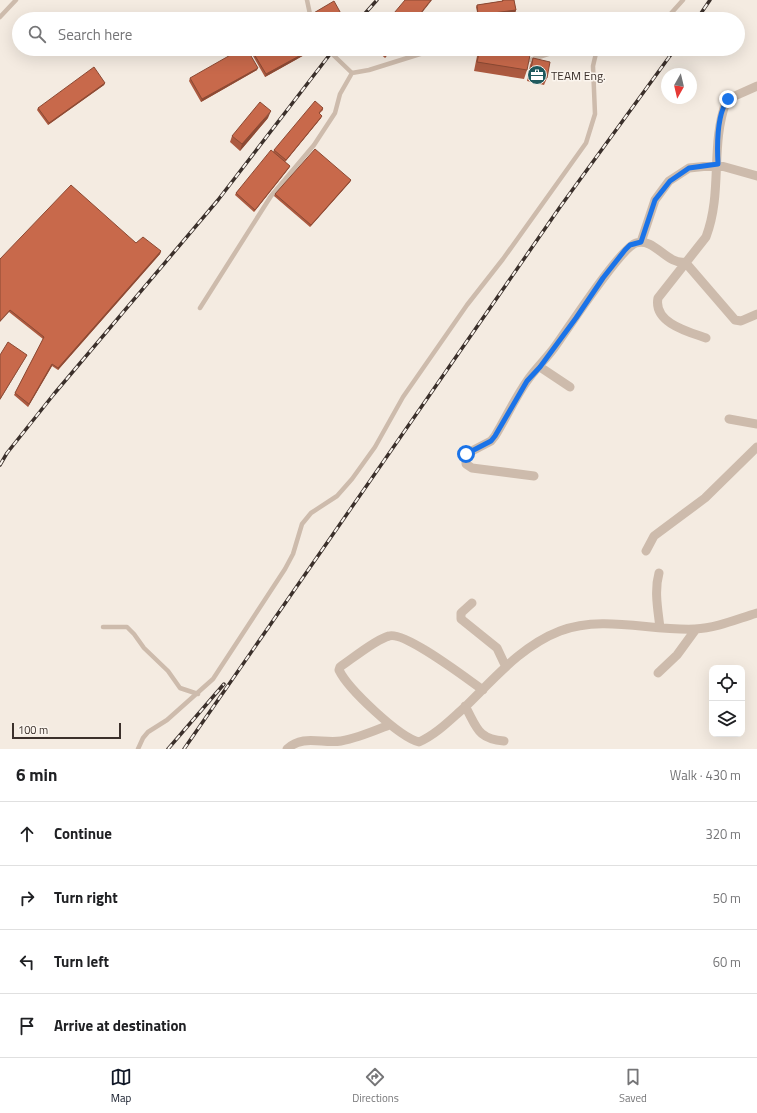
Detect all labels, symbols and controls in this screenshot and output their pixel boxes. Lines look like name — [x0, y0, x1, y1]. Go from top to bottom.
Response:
search box — [12, 12, 745, 56]
icon: search — [26, 23, 48, 45]
text: Search here — [58, 23, 132, 46]
office icon: TEAM Eng. — [526, 64, 548, 86]
place label: TEAM Eng. — [551, 66, 606, 85]
north arrow — [661, 68, 697, 104]
route end — [719, 90, 737, 108]
route start — [457, 445, 475, 463]
map controls — [709, 665, 745, 737]
button: locate — [709, 665, 745, 701]
button: layers — [709, 701, 745, 737]
scale bar — [12, 721, 121, 740]
text: 100 m — [18, 722, 48, 738]
text: 6 min — [16, 762, 57, 788]
text: Walk · 430 m — [670, 765, 741, 785]
text: Continue — [54, 822, 112, 845]
icon: ahead — [16, 823, 38, 845]
text: 320 m — [705, 824, 741, 844]
text: Turn right — [54, 886, 118, 909]
icon: right — [16, 887, 38, 909]
text: 50 m — [713, 888, 741, 908]
text: Turn left — [54, 950, 109, 973]
icon: left — [16, 951, 38, 973]
text: 60 m — [713, 952, 741, 972]
text: Arrive at destination — [54, 1014, 187, 1037]
icon: arrive — [16, 1015, 38, 1037]
tab: Map — [110, 1066, 132, 1106]
tab: Directions — [352, 1066, 399, 1106]
tab: Saved — [619, 1066, 647, 1106]

